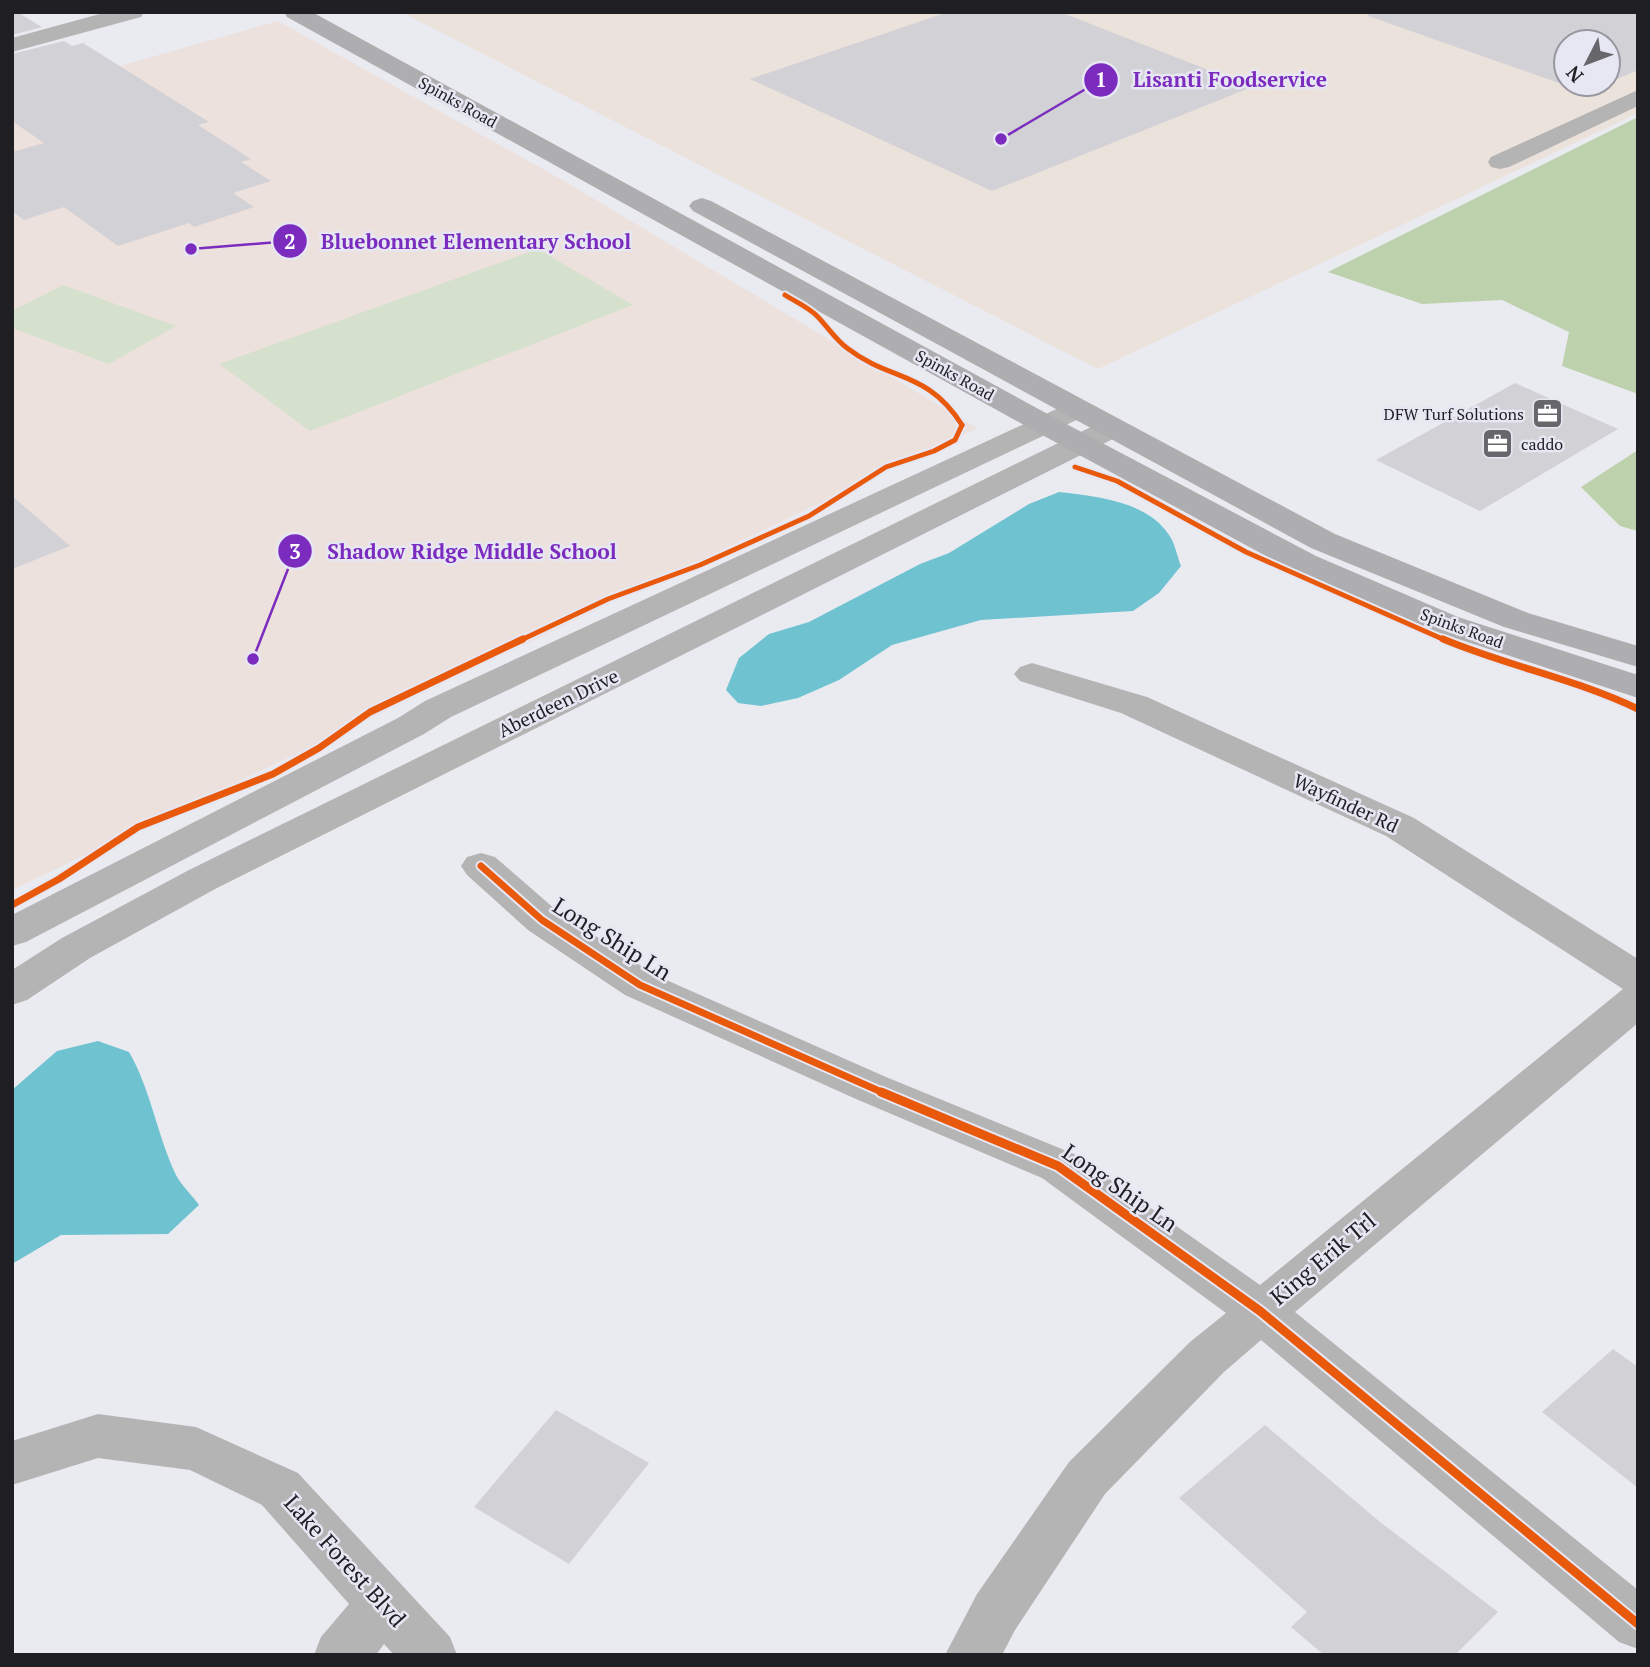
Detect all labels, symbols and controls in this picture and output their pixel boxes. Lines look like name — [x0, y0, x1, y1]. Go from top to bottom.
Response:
north arrow — [1552, 28, 1622, 98]
callout: Lisanti Foodservice — [1084, 59, 1341, 101]
text: N — [1559, 61, 1588, 88]
text: 1 — [1095, 65, 1107, 93]
text: Lisanti Foodservice — [1133, 65, 1327, 93]
street label: Spinks Road — [415, 71, 501, 133]
callout: Bluebonnet Elementary School — [272, 220, 646, 262]
text: 2 — [284, 227, 296, 255]
text: Bluebonnet Elementary School — [321, 227, 631, 255]
street label: Spinks Road — [912, 344, 998, 406]
office icon: DFW Turf Solutions — [1530, 397, 1564, 431]
place label: DFW Turf Solutions — [1384, 403, 1524, 425]
office icon: caddo — [1481, 427, 1515, 461]
place label: caddo — [1521, 433, 1563, 455]
callout: Shadow Ridge Middle School — [278, 530, 630, 572]
text: 3 — [289, 537, 301, 565]
text: Shadow Ridge Middle School — [327, 537, 617, 565]
street label: Spinks Road — [1417, 603, 1507, 653]
street label: Aberdeen Drive — [493, 663, 622, 743]
street label: Wayfinder Rd — [1290, 767, 1403, 838]
street label: Long Ship Ln — [547, 890, 678, 987]
street label: Long Ship Ln — [1056, 1136, 1184, 1239]
street label: King Erik Trl — [1263, 1205, 1382, 1312]
street label: Lake Forest Blvd — [278, 1488, 413, 1634]

